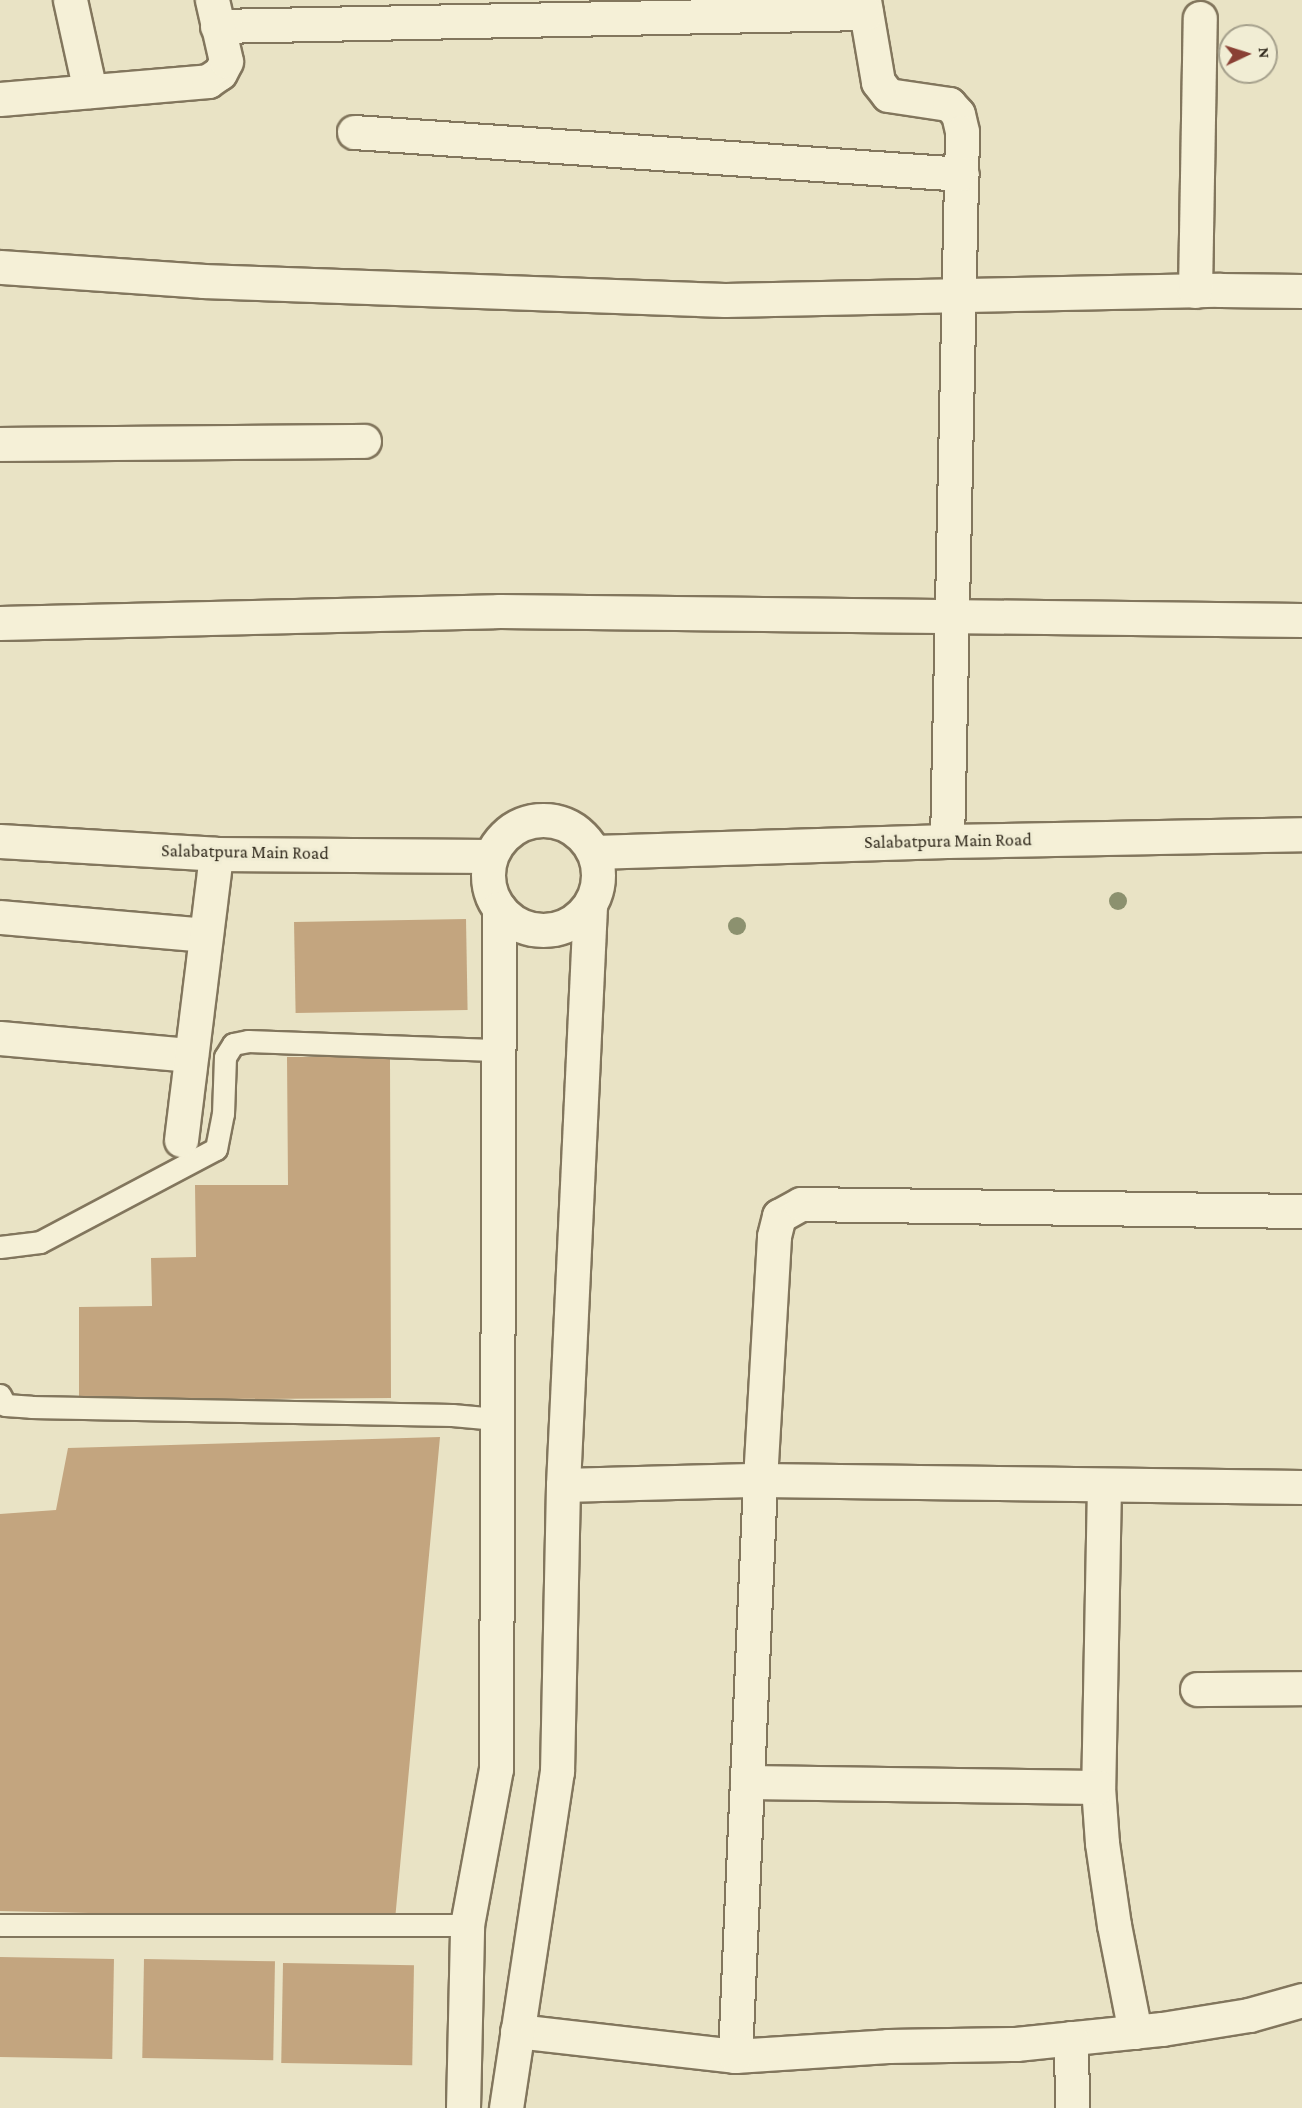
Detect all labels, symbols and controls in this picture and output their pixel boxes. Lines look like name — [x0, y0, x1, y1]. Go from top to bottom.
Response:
north arrow — [1218, 24, 1278, 84]
text: N — [1256, 47, 1273, 59]
street label: Salabatpura Main Road — [864, 829, 1032, 853]
street label: Salabatpura Main Road — [161, 840, 329, 864]

